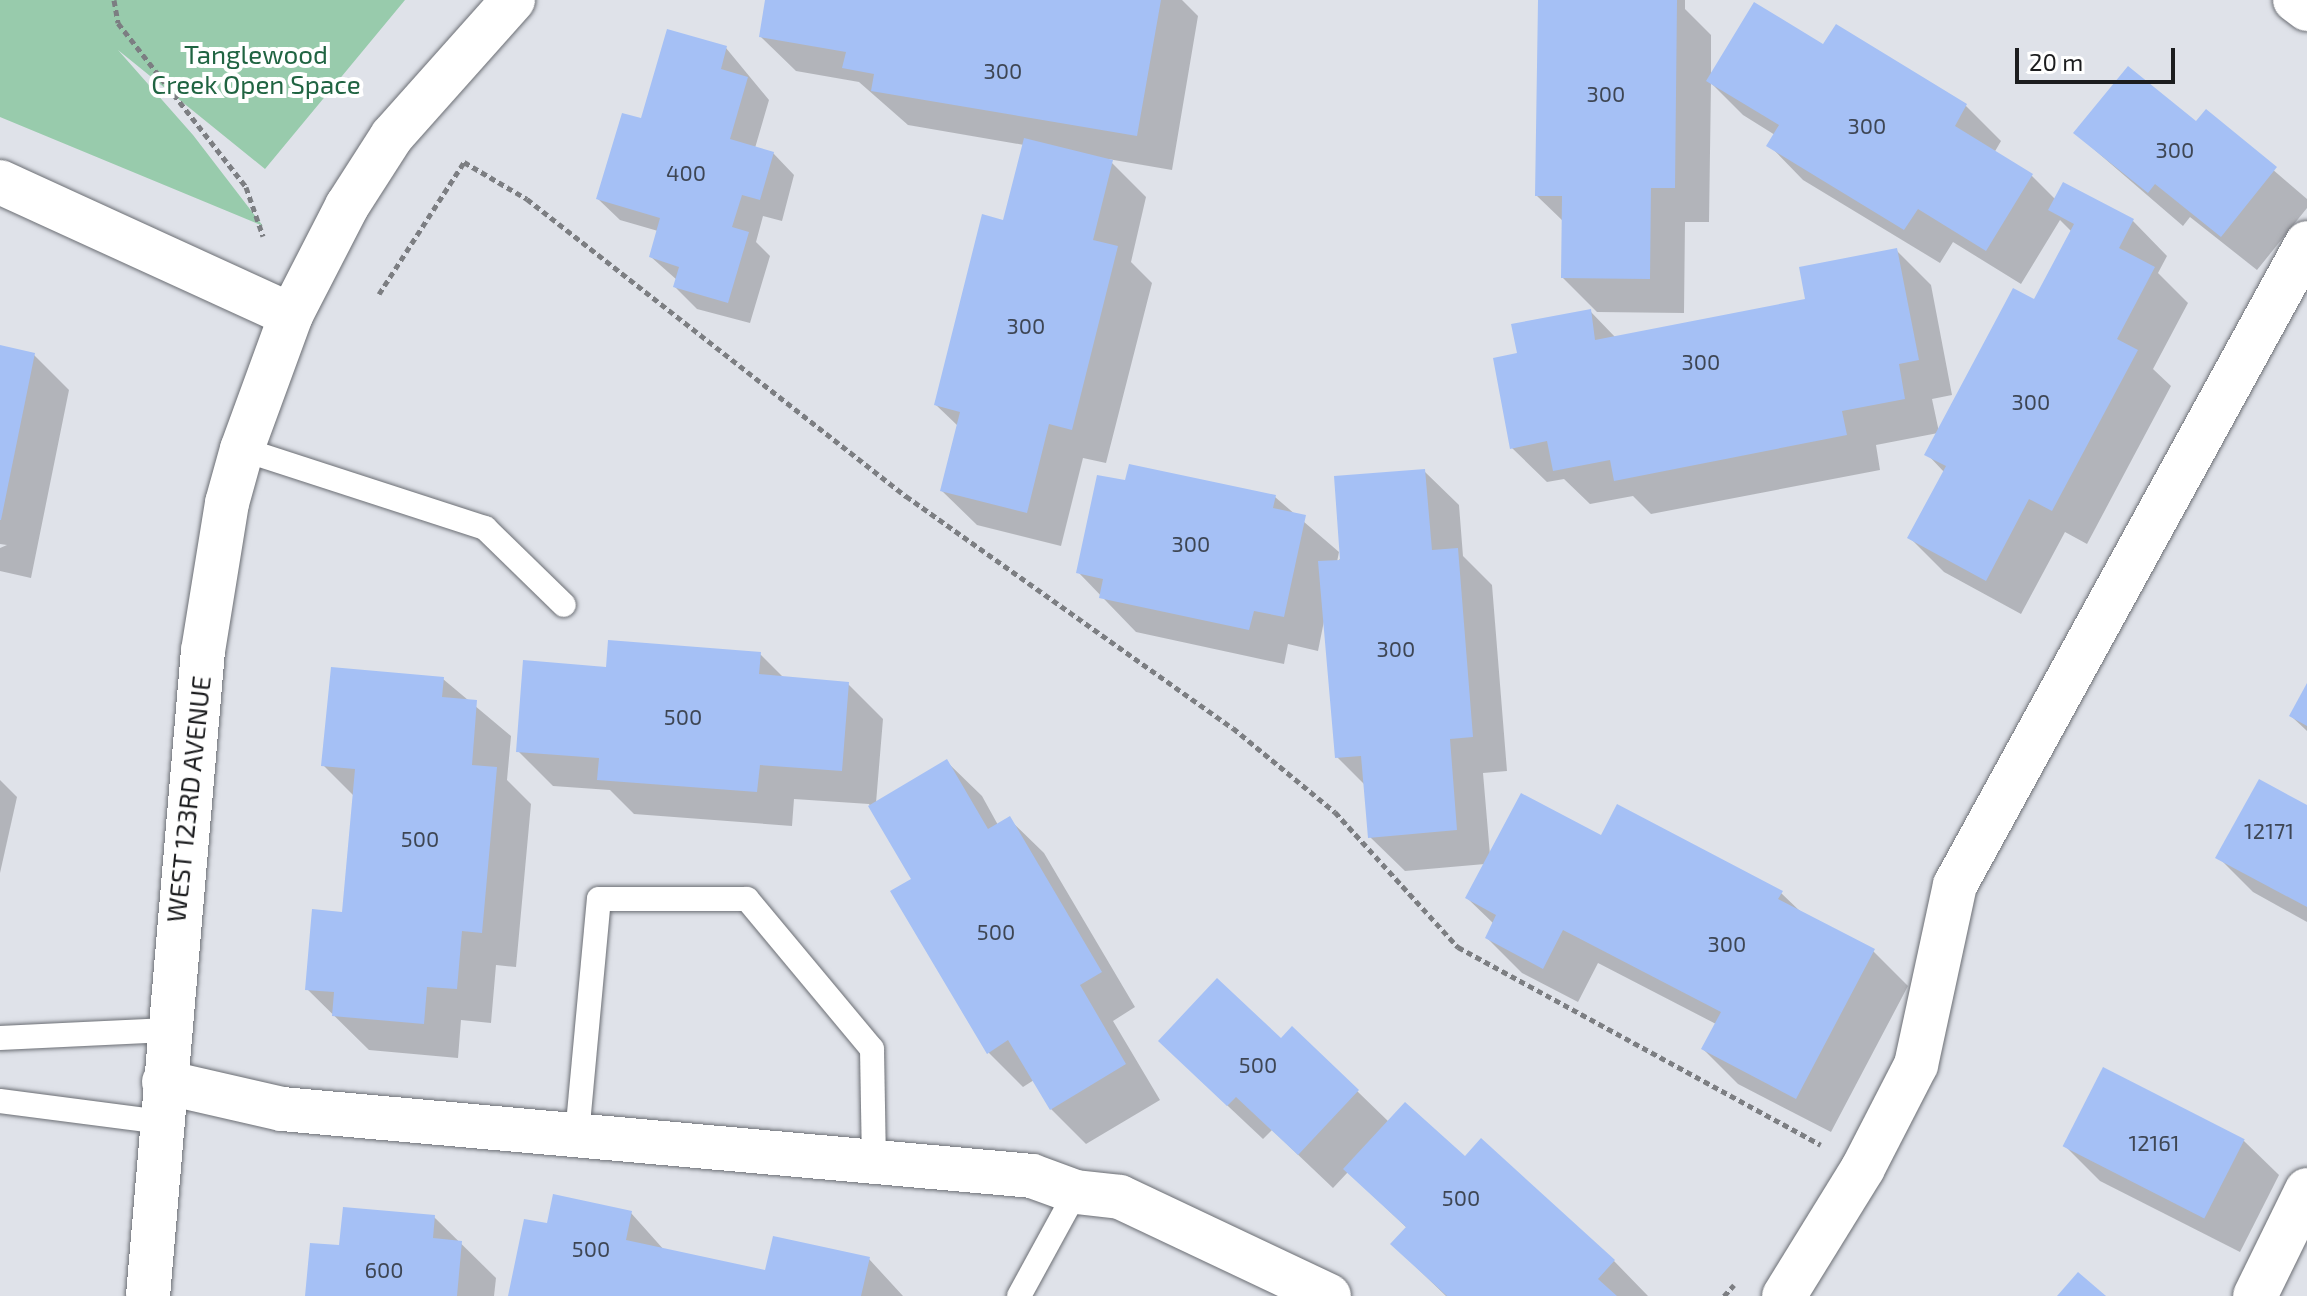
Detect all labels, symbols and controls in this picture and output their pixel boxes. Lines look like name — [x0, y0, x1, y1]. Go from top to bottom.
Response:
scale bar — [2019, 32, 2179, 82]
park label: Tanglewood Creek Open Space — [151, 38, 361, 100]
text: 20 m — [2029, 47, 2083, 76]
house number: 300 — [984, 58, 1022, 84]
house number: 300 — [1587, 81, 1625, 107]
house number: 300 — [1848, 113, 1886, 139]
house number: 300 — [2156, 137, 2194, 163]
house number: 400 — [666, 160, 706, 186]
house number: 300 — [1007, 313, 1045, 339]
house number: 300 — [1682, 349, 1720, 375]
house number: 300 — [2012, 389, 2050, 415]
house number: 300 — [1172, 531, 1210, 557]
house number: 300 — [1377, 636, 1415, 662]
street label: WEST 123RD AVENUE — [159, 673, 217, 925]
house number: 500 — [664, 704, 702, 730]
house number: 12171 — [2244, 818, 2294, 844]
house number: 500 — [401, 826, 439, 852]
house number: 500 — [977, 919, 1015, 945]
house number: 300 — [1708, 931, 1746, 957]
house number: 500 — [1239, 1052, 1277, 1078]
house number: 12161 — [2128, 1130, 2180, 1156]
house number: 500 — [1442, 1185, 1480, 1211]
house number: 500 — [572, 1236, 610, 1262]
house number: 600 — [364, 1257, 404, 1283]

